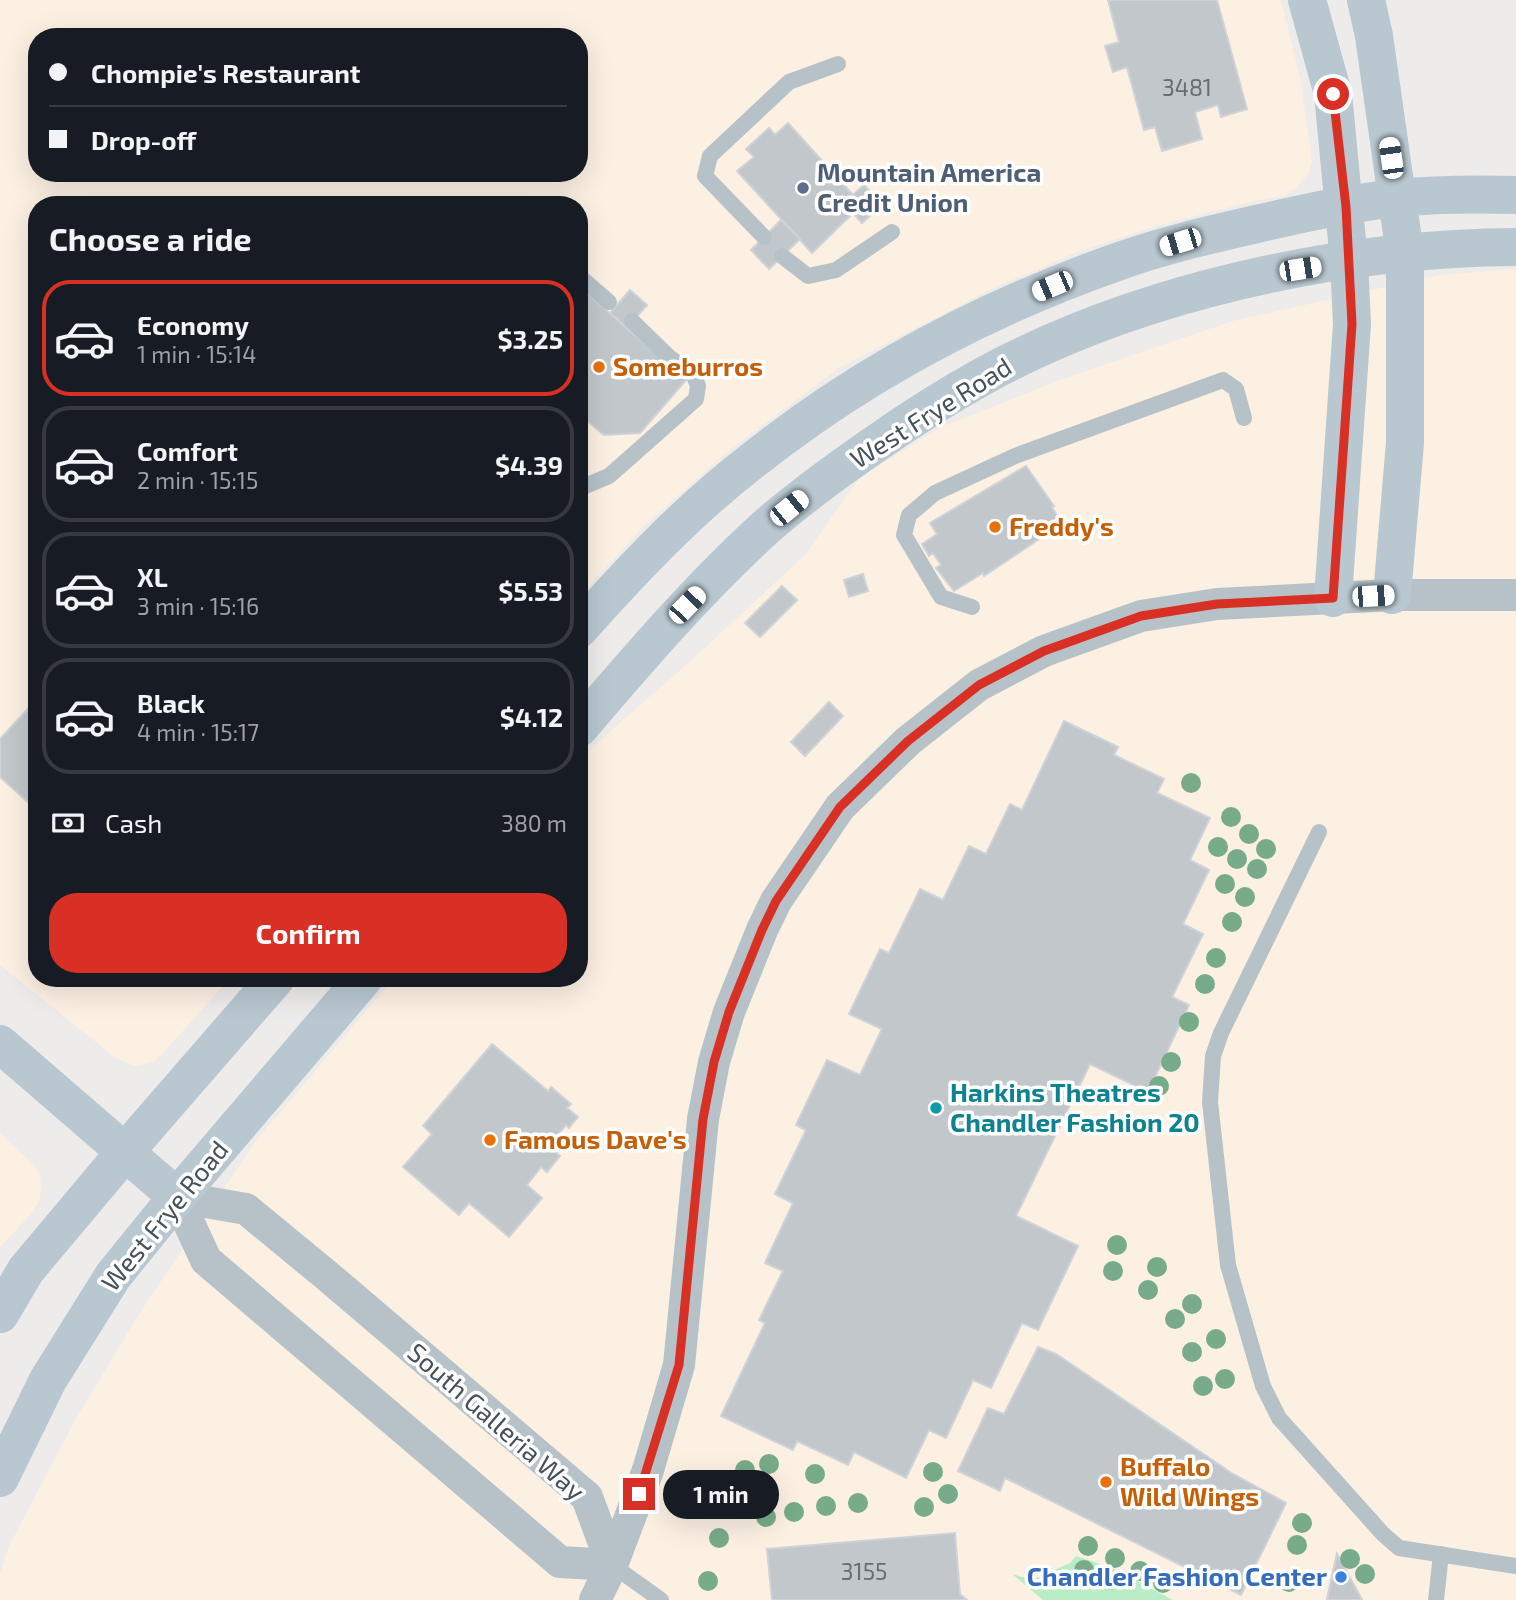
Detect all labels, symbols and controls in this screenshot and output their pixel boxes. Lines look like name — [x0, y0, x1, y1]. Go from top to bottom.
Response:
text: Chompie's Restaurant — [91, 57, 361, 88]
house number: 3481 — [1162, 73, 1212, 101]
route start — [1317, 78, 1349, 110]
text: Drop-off — [91, 124, 196, 155]
car — [1378, 136, 1405, 180]
place label: Mountain America Credit Union — [817, 156, 1041, 217]
marker: Mountain America Credit Union — [795, 180, 811, 196]
text: Choose a ride — [49, 219, 252, 257]
car — [1157, 226, 1204, 258]
car — [1278, 255, 1323, 283]
car — [1029, 268, 1076, 304]
icon: car — [53, 307, 116, 370]
text: Economy — [137, 309, 249, 340]
text: $3.25 — [497, 323, 563, 354]
text: 1 min · 15:14 — [137, 340, 256, 368]
place label: Someburros — [613, 350, 763, 381]
street label: West Frye Road — [844, 350, 1017, 474]
marker: Someburros — [591, 359, 607, 375]
icon: car — [53, 433, 116, 496]
text: Comfort — [137, 435, 238, 466]
text: $4.39 — [495, 449, 563, 480]
text: 2 min · 15:15 — [137, 466, 258, 494]
car — [767, 487, 812, 529]
place label: Freddy's — [1009, 510, 1114, 542]
marker: Freddy's — [987, 519, 1003, 535]
icon: car — [53, 559, 116, 622]
text: XL — [137, 561, 168, 592]
text: $5.53 — [498, 575, 563, 606]
car — [665, 583, 710, 627]
car — [1352, 584, 1395, 608]
text: 3 min · 15:16 — [137, 592, 259, 620]
icon: car — [53, 685, 116, 748]
text: Black — [137, 687, 205, 718]
text: $4.12 — [500, 701, 563, 732]
text: 4 min · 15:17 — [137, 718, 259, 746]
icon: cash — [49, 804, 87, 842]
text: Cash — [105, 807, 162, 838]
text: 380 m — [501, 809, 567, 837]
button: Confirm — [49, 893, 567, 973]
place label: Harkins Theatres Chandler Fashion 20 — [950, 1076, 1200, 1137]
marker: Harkins Theatres Chandler Fashion 20 — [928, 1100, 944, 1116]
place label: Famous Dave's — [504, 1123, 687, 1154]
marker: Famous Dave's — [482, 1132, 498, 1148]
street label: West Frye Road — [94, 1134, 234, 1296]
street label: South Galleria Way — [402, 1336, 592, 1506]
place label: Buffalo Wild Wings — [1120, 1450, 1259, 1511]
callout: 1 min — [664, 1470, 779, 1518]
marker: Buffalo Wild Wings — [1098, 1474, 1114, 1490]
route end — [623, 1478, 655, 1510]
text: 1 min — [693, 1480, 749, 1508]
house number: 3155 — [841, 1557, 887, 1585]
place label: Chandler Fashion Center — [1027, 1560, 1327, 1591]
marker: Chandler Fashion Center — [1333, 1569, 1349, 1585]

